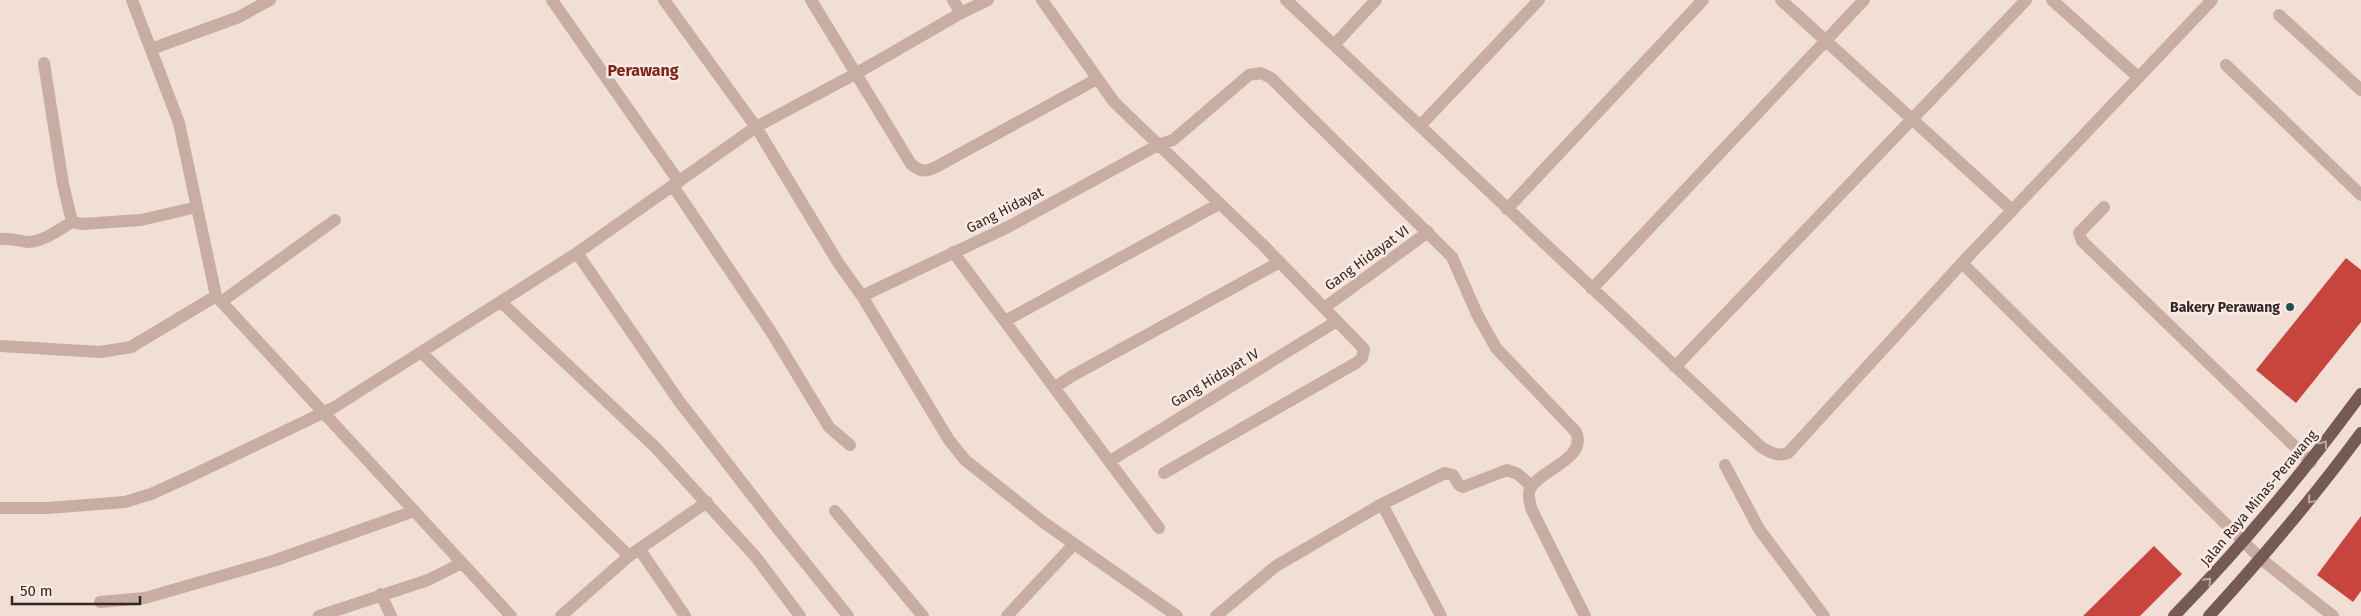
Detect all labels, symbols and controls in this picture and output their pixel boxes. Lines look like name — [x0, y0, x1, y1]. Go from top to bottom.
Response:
district label: Perawang — [607, 61, 679, 80]
street label: Gang Hidayat — [964, 183, 1047, 237]
street label: Gang Hidayat VI — [1322, 222, 1412, 294]
place label: Bakery Perawang — [2170, 299, 2280, 316]
marker: Bakery Perawang — [2284, 301, 2296, 313]
street label: Gang Hidayat IV — [1168, 345, 1262, 411]
street label: Jalan Raya Minas-Perawang — [2197, 426, 2321, 569]
one-way arrow — [2319, 441, 2327, 450]
one-way arrow — [2308, 494, 2316, 503]
scale bar — [12, 574, 140, 606]
one-way arrow — [2202, 578, 2211, 587]
text: 50 m — [20, 582, 53, 600]

